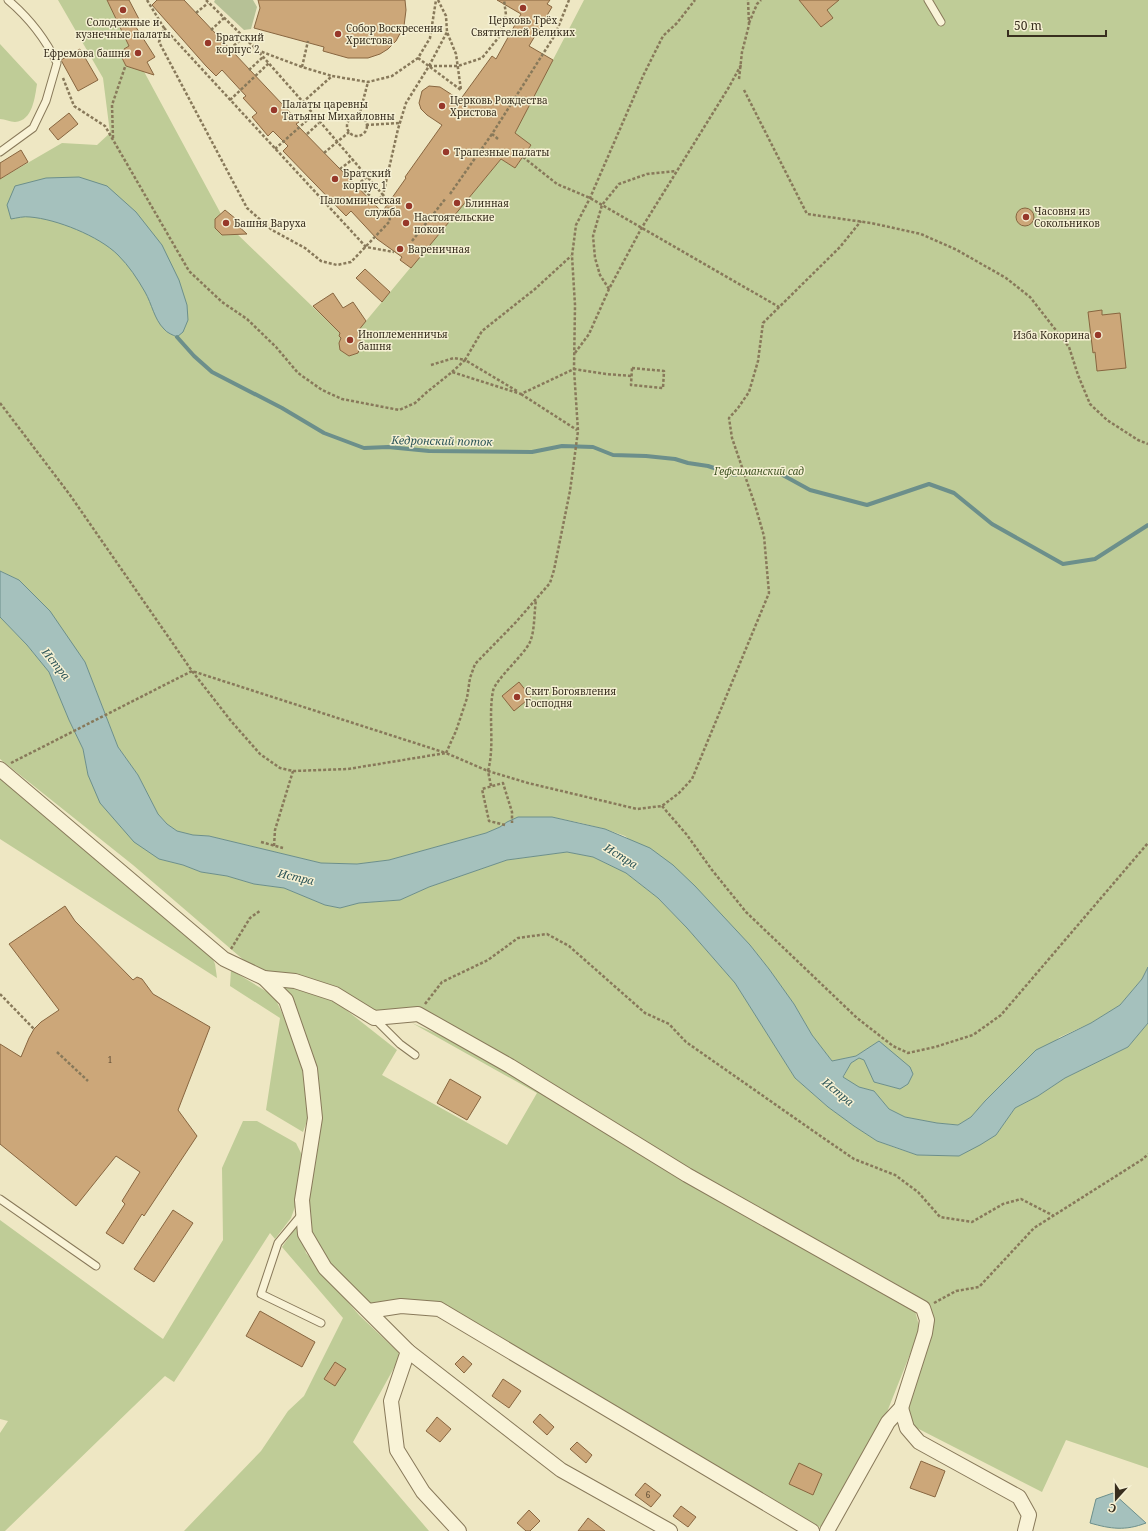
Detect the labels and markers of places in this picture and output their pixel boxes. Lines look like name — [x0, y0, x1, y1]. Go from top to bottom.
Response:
marker: Церковь Трёх Святителей Великих — [518, 3, 528, 13]
marker: Солодежные и кузнечные палаты — [118, 5, 128, 15]
place label: Церковь Трёх Святителей Великих — [471, 13, 575, 39]
place label: Солодежные и кузнечные палаты — [75, 15, 171, 41]
place label: Собор Воскресения Христова — [346, 21, 443, 47]
marker: Собор Воскресения Христова — [333, 29, 343, 39]
place label: Братский корпус 2 — [216, 30, 264, 56]
marker: Братский корпус 2 — [203, 38, 213, 48]
place label: Ефремова башня — [44, 46, 130, 60]
marker: Ефремова башня — [133, 48, 143, 58]
place label: Церковь Рождества Христова — [450, 93, 548, 119]
place label: Палаты царевны Татьяны Михайловны — [282, 97, 395, 123]
marker: Церковь Рождества Христова — [437, 101, 447, 111]
marker: Палаты царевны Татьяны Михайловны — [269, 105, 279, 115]
place label: Трапезные палаты — [454, 145, 549, 159]
marker: Трапезные палаты — [441, 147, 451, 157]
place label: Братский корпус 1 — [343, 166, 391, 192]
marker: Братский корпус 1 — [330, 174, 340, 184]
place label: Паломническая служба — [320, 193, 401, 219]
place label: Блинная — [465, 196, 509, 210]
marker: Блинная — [452, 198, 462, 208]
marker: Паломническая служба — [404, 201, 414, 211]
place label: Часовня из Сокольников — [1034, 204, 1100, 230]
place label: Настоятельские покои — [414, 210, 494, 236]
marker: Часовня из Сокольников — [1021, 212, 1031, 222]
place label: Башня Варуха — [234, 216, 307, 230]
marker: Башня Варуха — [221, 218, 231, 228]
marker: Настоятельские покои — [401, 218, 411, 228]
place label: Вареничная — [408, 242, 470, 256]
marker: Вареничная — [395, 244, 405, 254]
place label: Иноплеменничья башня — [358, 327, 448, 353]
place label: Изба Кокорина — [1013, 328, 1090, 342]
marker: Изба Кокорина — [1093, 330, 1103, 340]
marker: Иноплеменничья башня — [345, 335, 355, 345]
place label: Скит Богоявления Господня — [525, 684, 616, 710]
marker: Скит Богоявления Господня — [512, 692, 522, 702]

